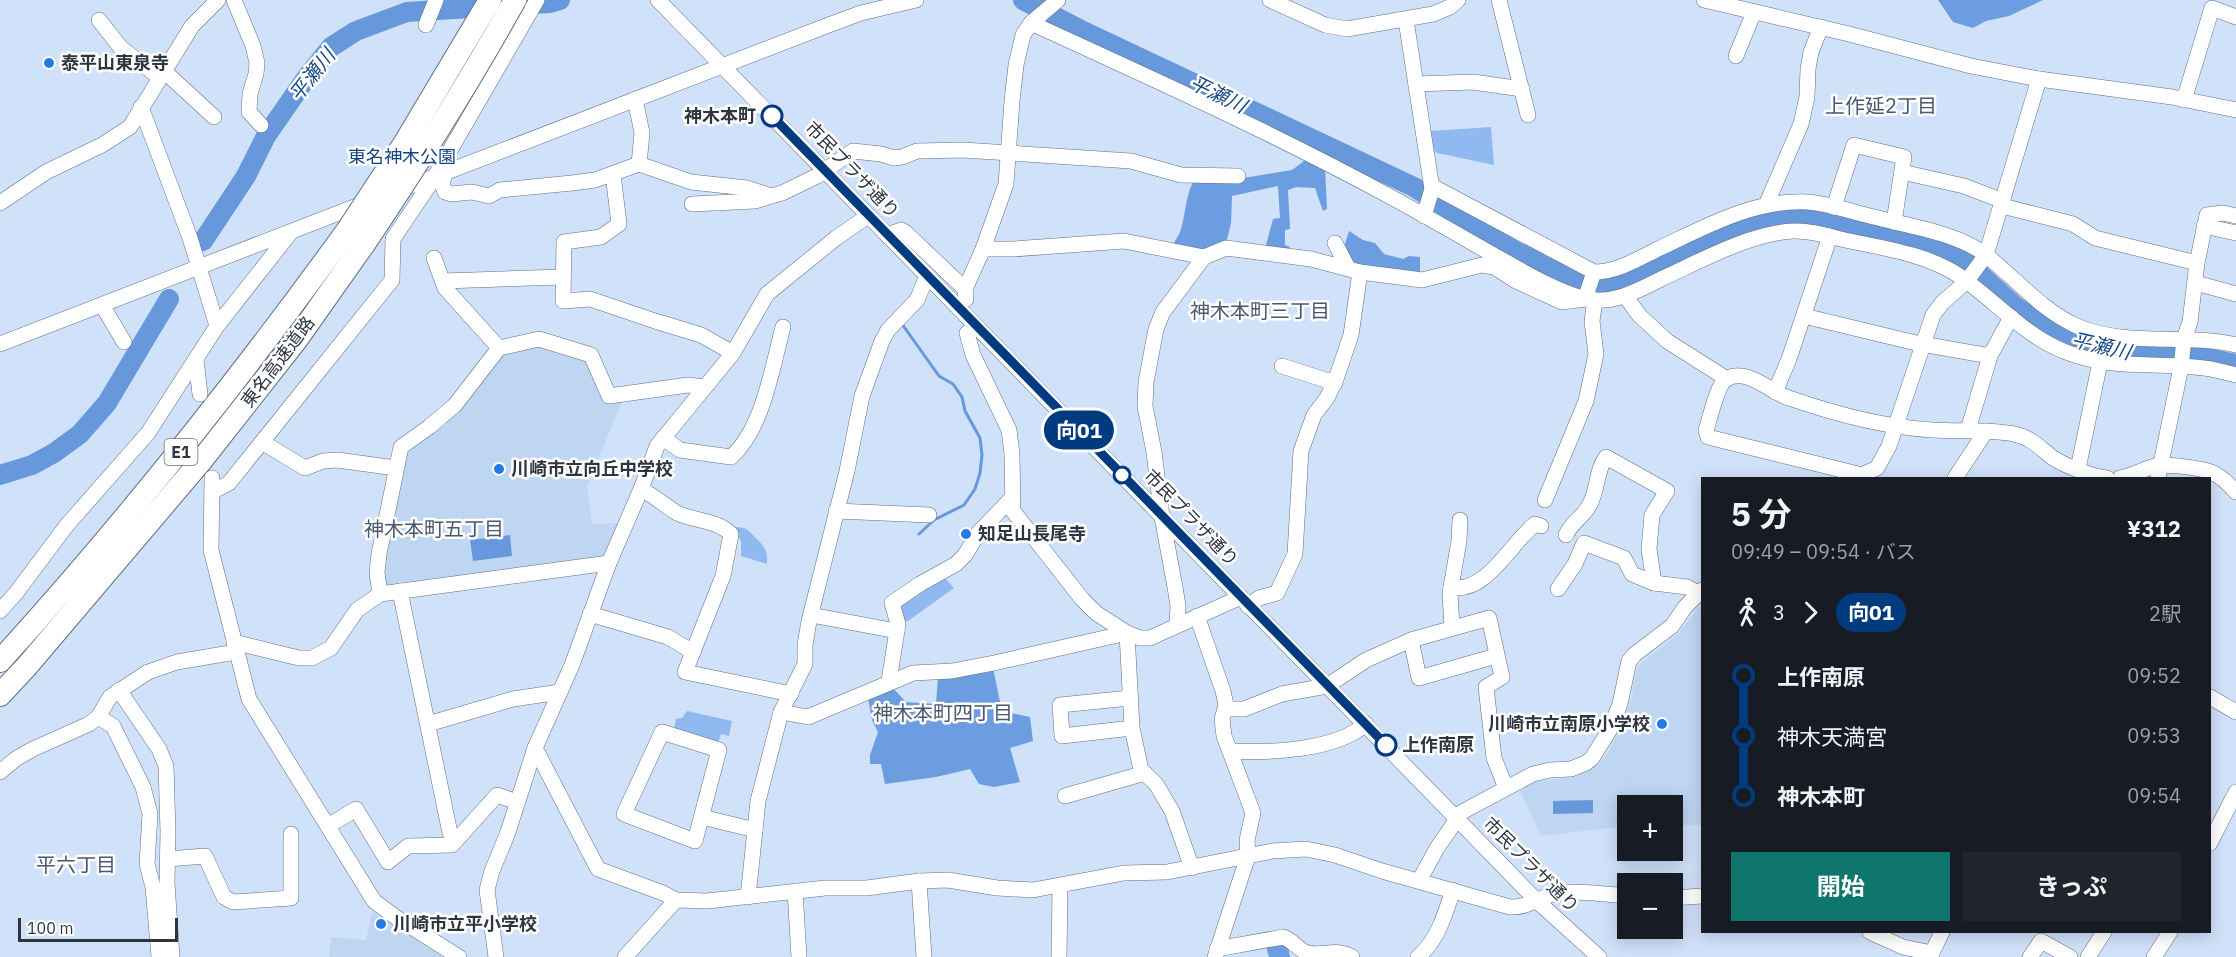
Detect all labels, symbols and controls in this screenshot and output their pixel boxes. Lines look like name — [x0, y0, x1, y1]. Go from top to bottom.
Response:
water label: 平瀬川 — [282, 41, 342, 107]
place label: 泰平山東泉寺 — [61, 51, 169, 74]
marker: 泰平山東泉寺 — [42, 56, 56, 70]
water label: 平瀬川 — [1185, 68, 1253, 120]
district label: 上作延2丁目 — [1825, 92, 1937, 119]
place label: 神木本町 — [684, 104, 756, 127]
marker: 神木本町 — [761, 105, 783, 127]
street label: 市民プラザ通り — [800, 116, 904, 223]
park label: 東名神木公園 — [348, 145, 456, 168]
district label: 神木本町三丁目 — [1190, 297, 1330, 324]
street label: 東名高速道路 — [236, 312, 319, 412]
water label: 平瀬川 — [2069, 326, 2135, 366]
line badge: 向01 — [1044, 410, 1114, 450]
text: 向01 — [1056, 416, 1102, 444]
road number: E1 — [164, 439, 198, 465]
place label: 川崎市立向丘中学校 — [511, 457, 673, 480]
marker: 川崎市立向丘中学校 — [492, 462, 506, 476]
street label: 市民プラザ通り — [1139, 464, 1243, 571]
unlabelled marker — [1113, 466, 1131, 484]
text: 5 分 — [1731, 492, 1792, 535]
text: ¥312 — [2127, 514, 2181, 543]
district label: 神木本町五丁目 — [364, 515, 504, 542]
place label: 知足山長尾寺 — [978, 522, 1086, 545]
marker: 知足山長尾寺 — [959, 527, 973, 541]
text: 09:49 – 09:54 · バス — [1731, 538, 1916, 565]
icon: walk — [1731, 596, 1764, 629]
icon: forward — [1794, 596, 1827, 629]
text: 向01 — [1848, 598, 1894, 626]
text: 3 — [1773, 599, 1785, 626]
text: 2駅 — [2149, 600, 2181, 627]
text: 上作南原 — [1777, 662, 1865, 691]
text: 09:52 — [2127, 662, 2181, 689]
district label: 神木本町四丁目 — [873, 699, 1013, 726]
place label: 川崎市立南原小学校 — [1488, 712, 1650, 735]
marker: 川崎市立南原小学校 — [1655, 717, 1669, 731]
text: 神木天満宮 — [1777, 722, 1887, 751]
text: 09:53 — [2127, 722, 2181, 749]
place label: 上作南原 — [1402, 733, 1474, 756]
marker: 上作南原 — [1375, 734, 1397, 756]
text: 神木本町 — [1777, 782, 1865, 811]
text: 09:54 — [2127, 782, 2181, 809]
map controls — [1617, 795, 1683, 939]
button: + — [1617, 795, 1683, 861]
street label: 市民プラザ通り — [1479, 812, 1584, 917]
district label: 平六丁目 — [36, 851, 116, 878]
button: 開始 — [1731, 852, 1950, 921]
button: きっぷ — [1962, 852, 2181, 921]
button: − — [1617, 873, 1683, 939]
place label: 川崎市立平小学校 — [393, 912, 537, 935]
scale bar — [18, 915, 178, 942]
marker: 川崎市立平小学校 — [374, 917, 388, 931]
text: 100 m — [27, 918, 74, 938]

